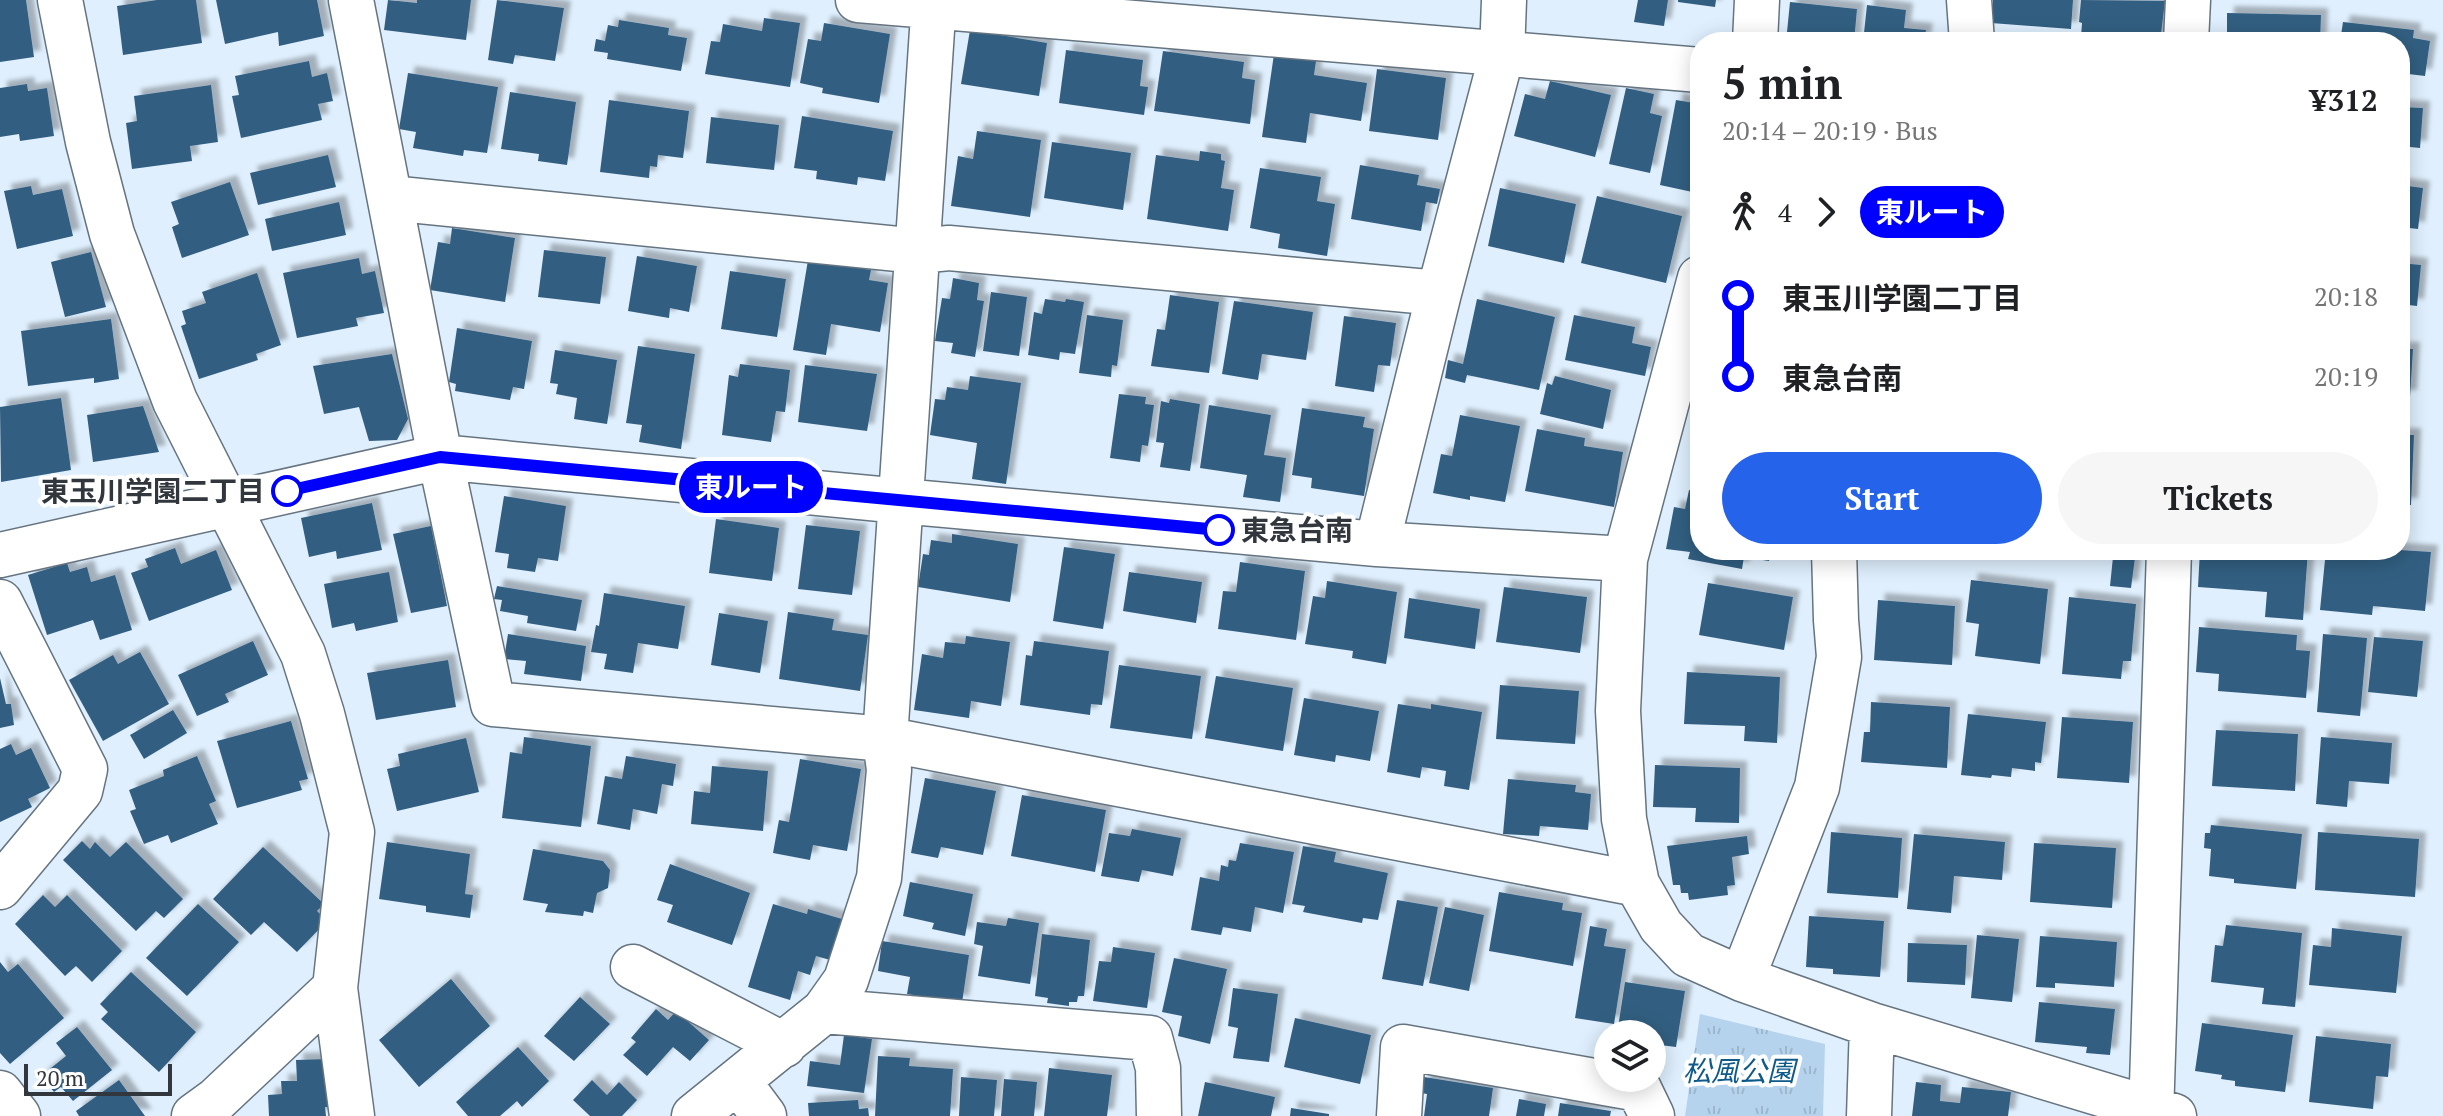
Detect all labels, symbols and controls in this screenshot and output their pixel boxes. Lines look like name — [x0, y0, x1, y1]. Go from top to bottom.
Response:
text: 5 min — [1722, 53, 1842, 112]
text: ¥312 — [2310, 80, 2378, 120]
text: 20:14 – 20:19 · Bus — [1722, 113, 1938, 147]
icon: walk — [1722, 190, 1766, 234]
icon: forward — [1804, 190, 1848, 234]
text: 東ルート — [1876, 193, 1988, 230]
text: 4 — [1778, 195, 1792, 229]
text: 東玉川学園二丁目 — [1782, 278, 2022, 318]
text: 20:18 — [2314, 279, 2378, 313]
text: 東急台南 — [1782, 358, 1902, 398]
text: 20:19 — [2314, 359, 2378, 393]
button: Start — [1722, 452, 2042, 544]
button: Tickets — [2058, 452, 2378, 544]
line badge: 東ルート — [695, 461, 807, 513]
text: 東ルート — [695, 468, 807, 505]
place label: 東玉川学園二丁目 — [41, 472, 265, 509]
marker: 東玉川学園二丁目 — [272, 476, 302, 506]
place label: 東急台南 — [1241, 511, 1353, 548]
marker: 東急台南 — [1204, 515, 1234, 545]
map controls — [1594, 1020, 1666, 1092]
button: layers — [1594, 1020, 1666, 1092]
park label: 松風公園 — [1683, 1052, 1799, 1089]
scale bar — [24, 1060, 172, 1096]
text: 20 m — [36, 1063, 84, 1092]

